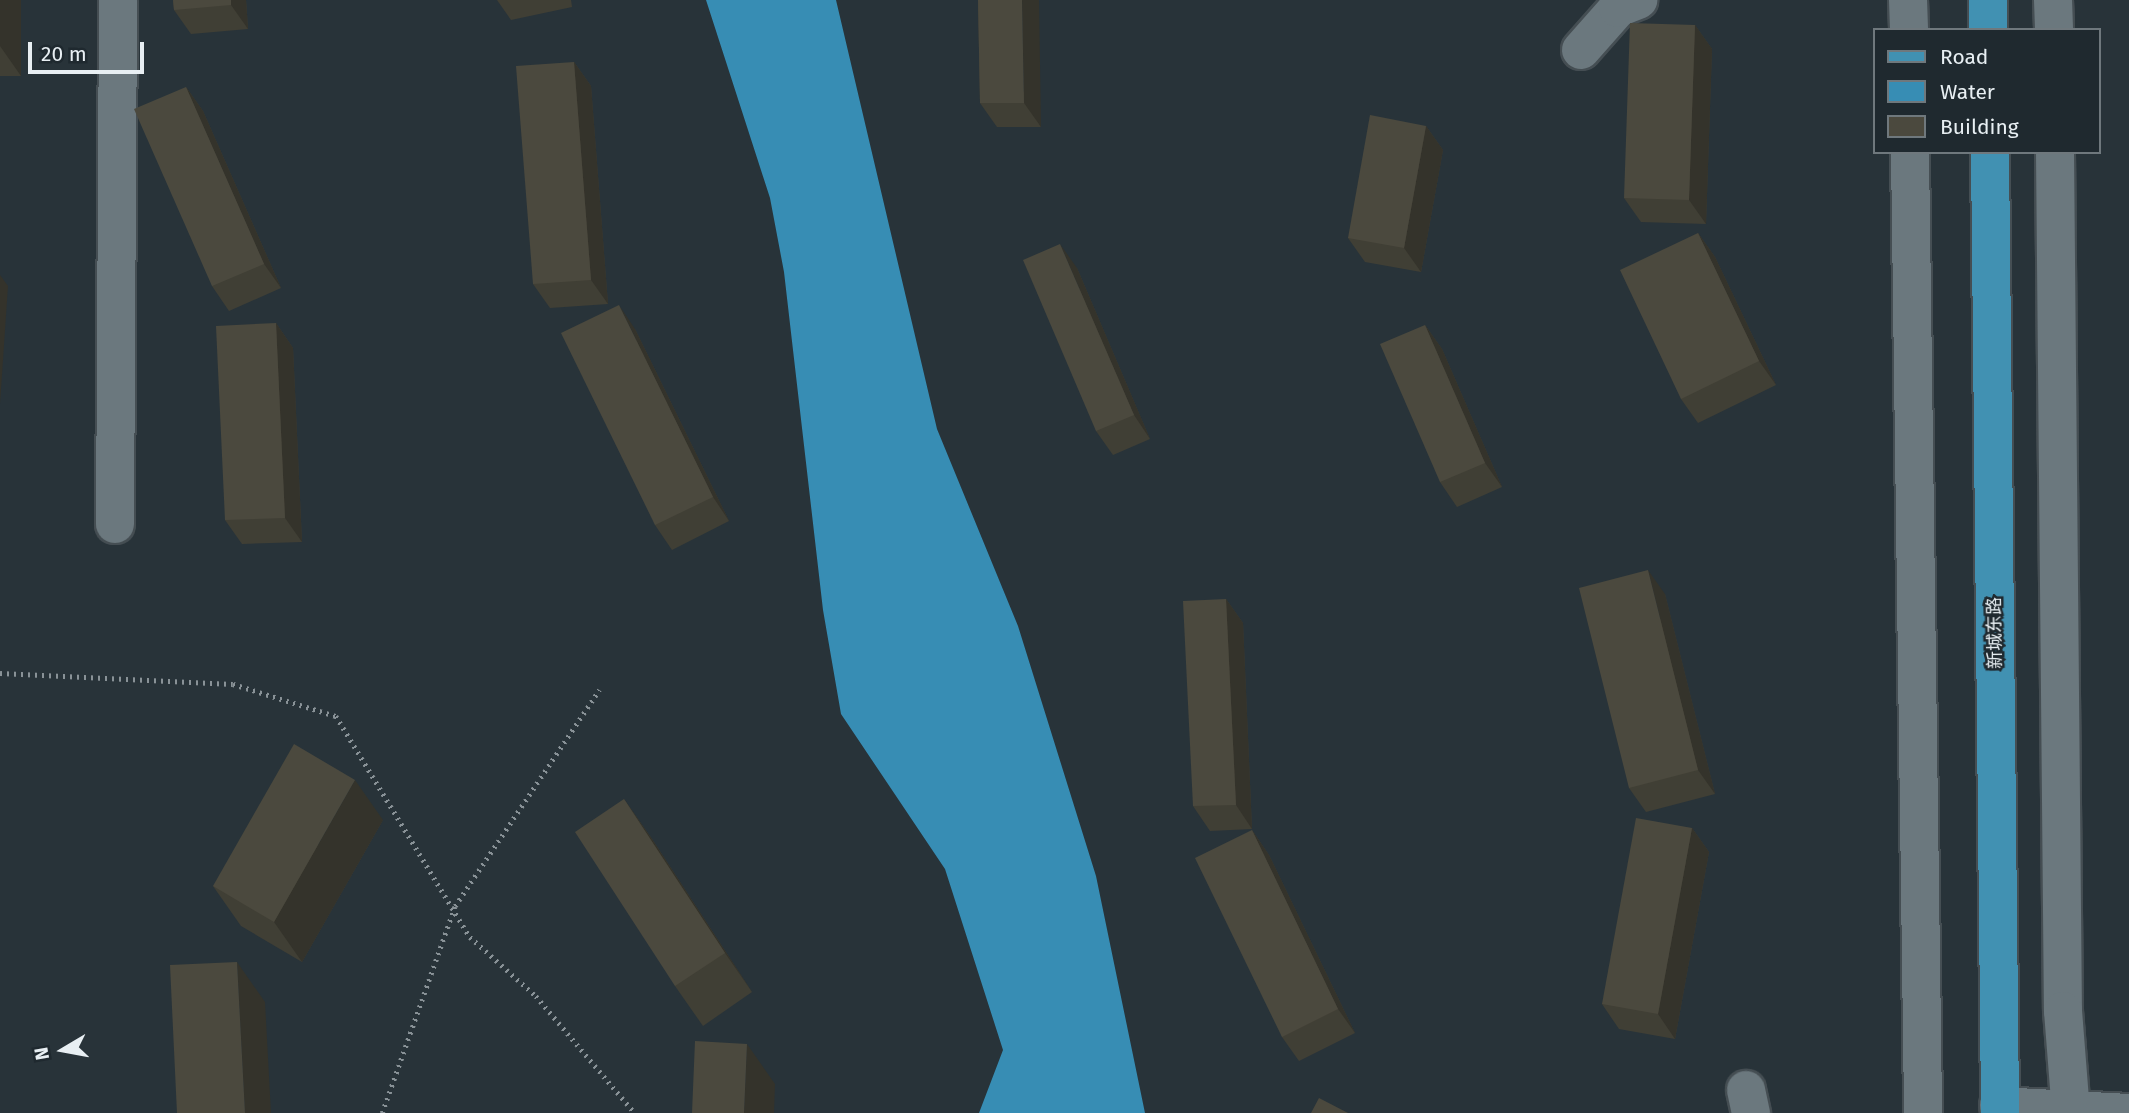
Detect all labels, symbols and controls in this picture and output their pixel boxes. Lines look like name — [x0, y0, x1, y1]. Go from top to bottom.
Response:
scale bar — [32, 28, 147, 72]
legend — [1874, 28, 2101, 154]
text: 20 m — [41, 41, 87, 67]
text: Road — [1940, 44, 1988, 70]
text: Water — [1940, 79, 1995, 105]
text: Building — [1940, 114, 2019, 140]
street label: 新城东路 — [1984, 597, 2006, 669]
north arrow — [28, 1015, 98, 1085]
text: N — [29, 1046, 54, 1062]

